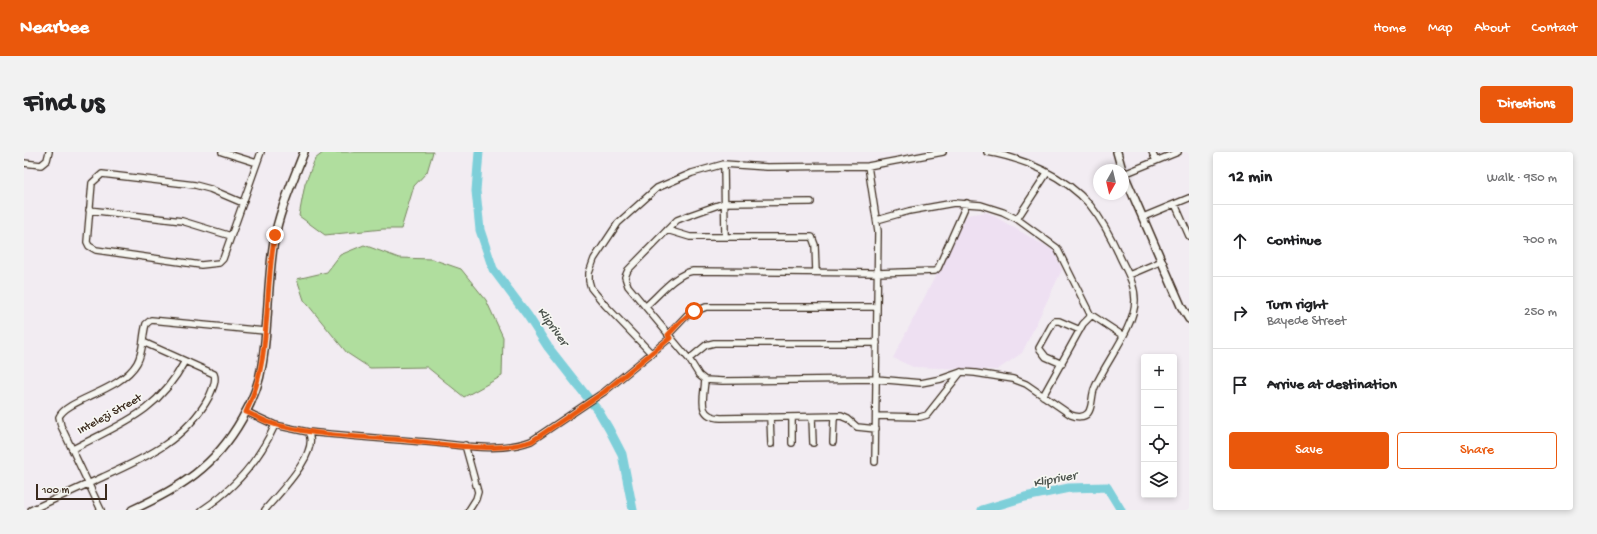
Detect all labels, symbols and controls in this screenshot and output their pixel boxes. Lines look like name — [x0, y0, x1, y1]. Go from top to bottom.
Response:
text: Nearbee — [20, 17, 89, 40]
text: Home — [1374, 20, 1406, 37]
text: Map — [1428, 20, 1452, 37]
text: About — [1474, 20, 1510, 37]
text: Contact — [1532, 20, 1577, 37]
button: Directions — [1480, 86, 1573, 123]
text: Find us — [24, 88, 104, 121]
north arrow — [1093, 164, 1129, 200]
text: 12 min — [1229, 168, 1272, 188]
text: Walk · 950 m — [1487, 171, 1557, 186]
route end — [266, 226, 284, 244]
icon: ahead — [1229, 230, 1251, 252]
text: Continue — [1267, 232, 1321, 250]
text: 700 m — [1523, 233, 1557, 248]
text: Turn right — [1267, 296, 1327, 314]
route start — [685, 302, 703, 320]
icon: right — [1229, 302, 1251, 324]
water label: Klipriver — [533, 305, 572, 351]
text: 250 m — [1524, 305, 1557, 320]
text: Bayede Street — [1267, 314, 1346, 329]
map controls — [1141, 354, 1177, 498]
button: + — [1141, 354, 1177, 390]
icon: arrive — [1229, 374, 1251, 396]
text: Arrive at destination — [1267, 376, 1397, 394]
button: − — [1141, 390, 1177, 426]
street label: Intelezi Street — [75, 391, 146, 438]
button: locate — [1141, 426, 1177, 462]
button: Save — [1229, 432, 1389, 469]
button: Share — [1397, 432, 1557, 469]
button: layers — [1141, 462, 1177, 498]
water label: Klipriver — [1032, 468, 1080, 492]
scale bar — [36, 482, 107, 501]
text: 100 m — [42, 485, 69, 497]

